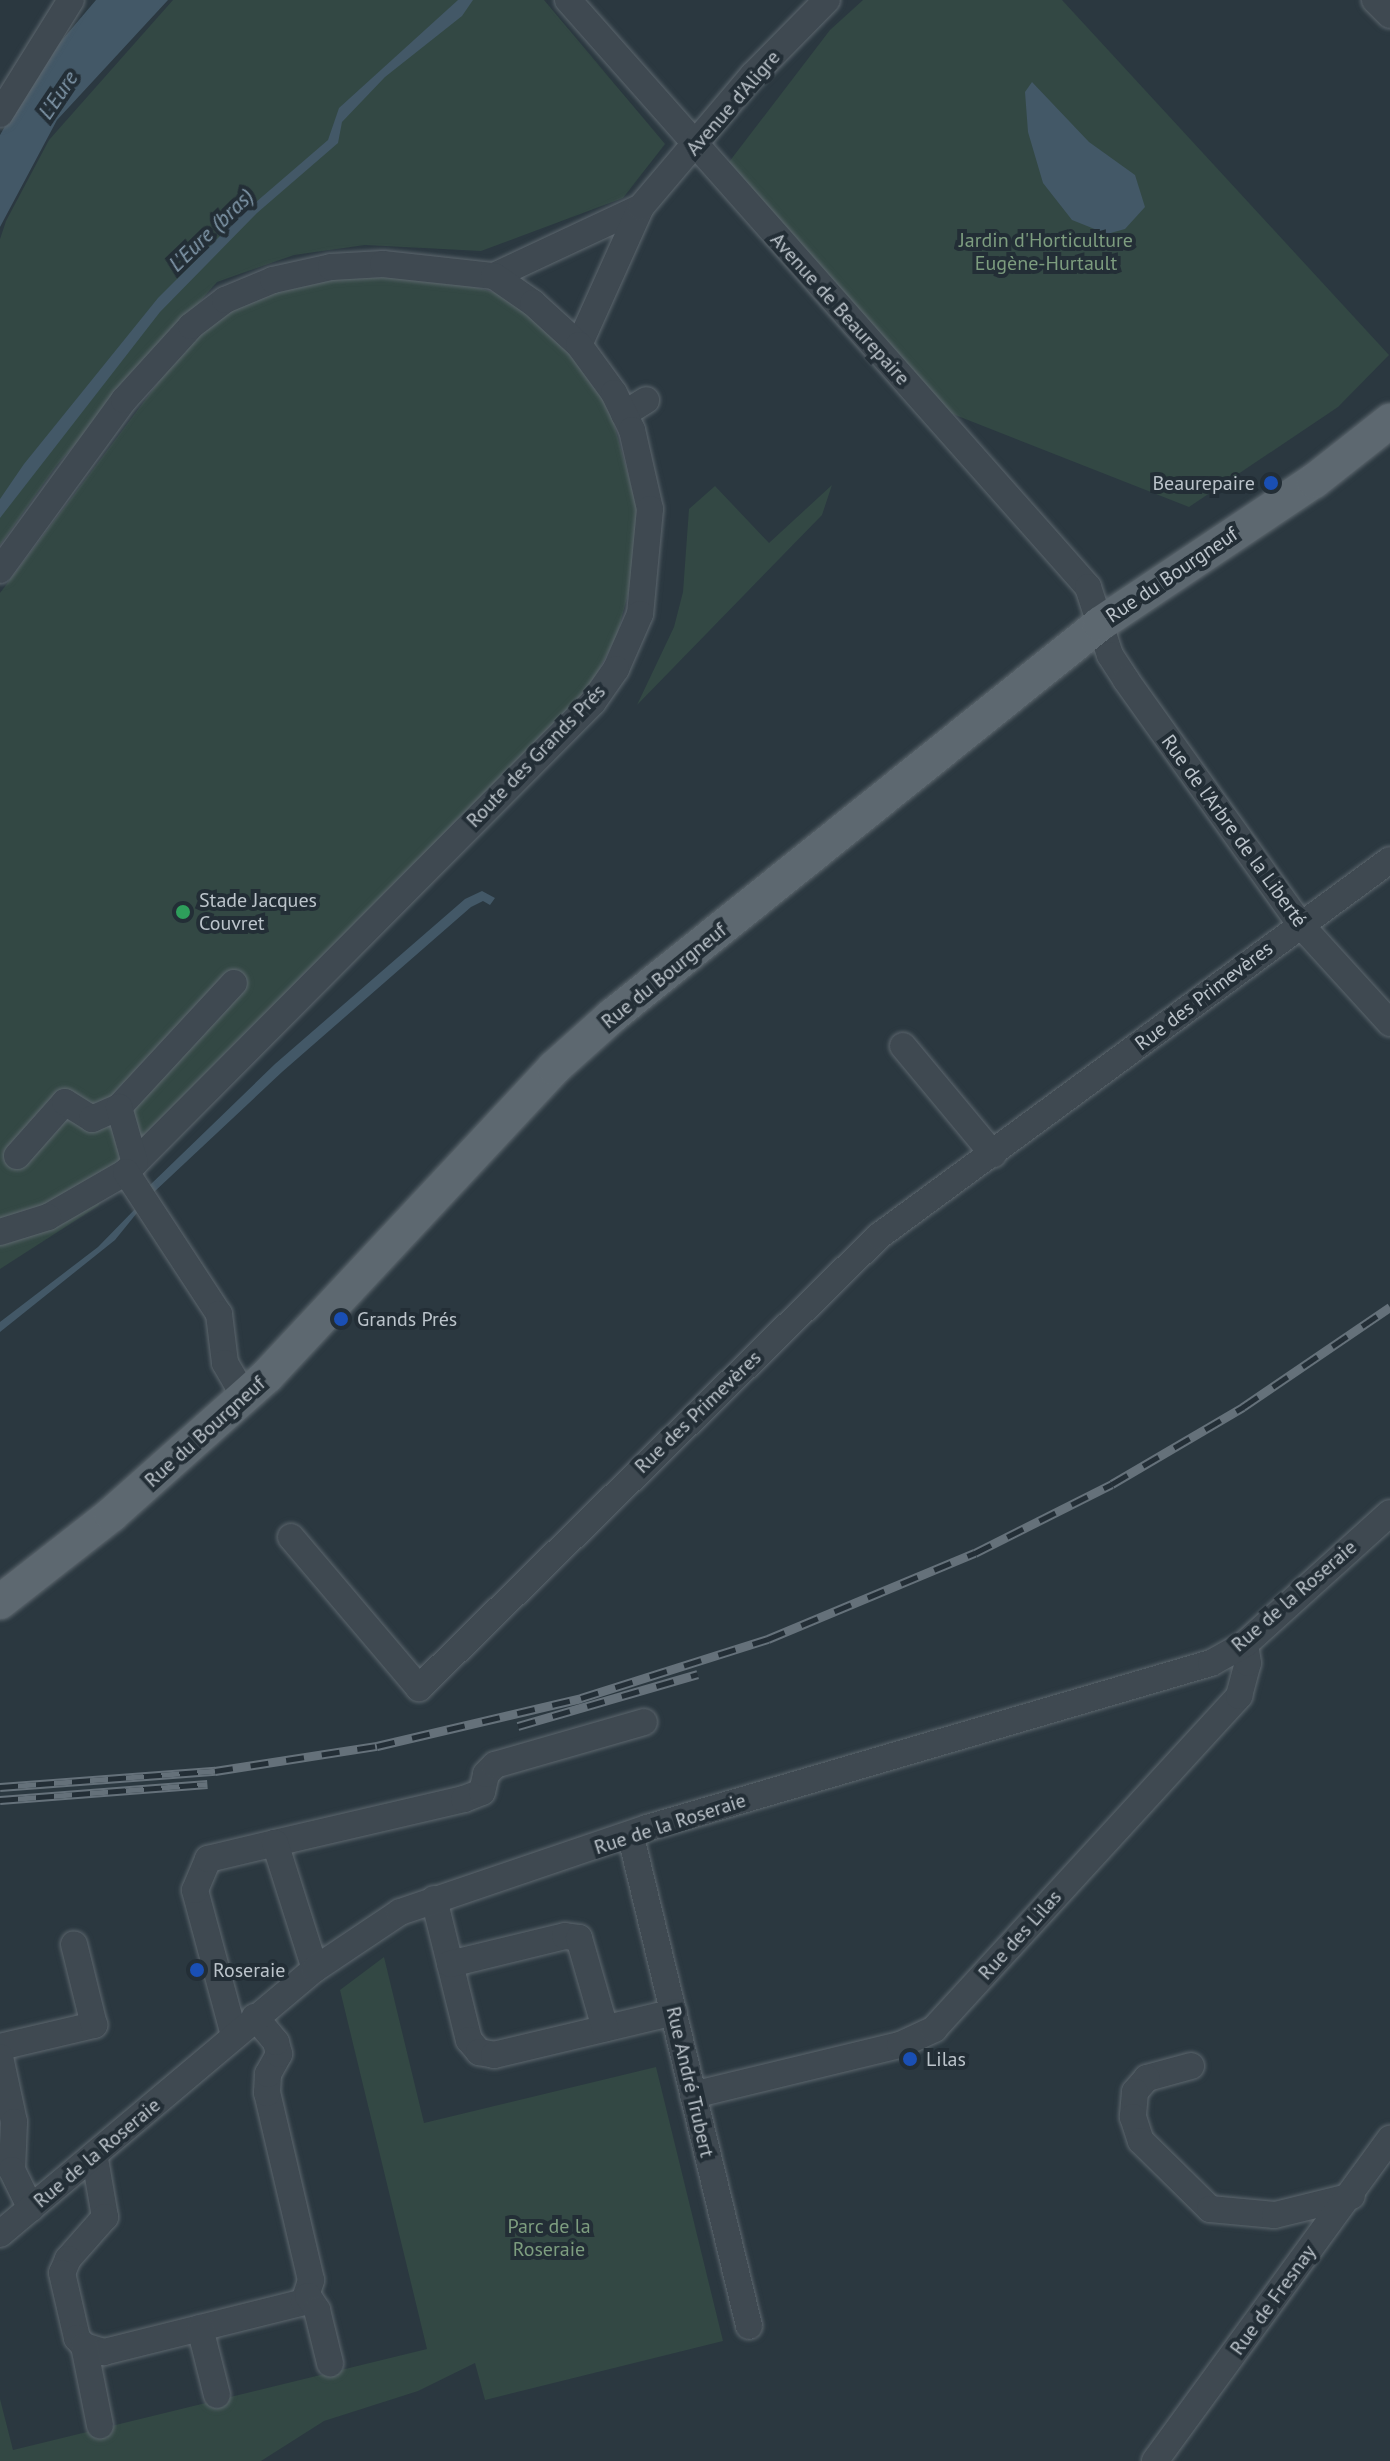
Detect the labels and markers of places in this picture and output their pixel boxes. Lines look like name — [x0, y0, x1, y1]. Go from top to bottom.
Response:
place label: Beaurepaire — [1152, 471, 1255, 495]
marker: Beaurepaire — [1262, 474, 1280, 492]
place label: Stade Jacques Couvret — [199, 888, 317, 935]
marker: Stade Jacques Couvret — [174, 903, 192, 921]
place label: Grands Prés — [357, 1307, 457, 1331]
marker: Grands Prés — [332, 1310, 350, 1328]
place label: Roseraie — [213, 1958, 285, 1982]
marker: Roseraie — [188, 1961, 206, 1979]
place label: Lilas — [926, 2047, 966, 2071]
marker: Lilas — [901, 2050, 919, 2068]

